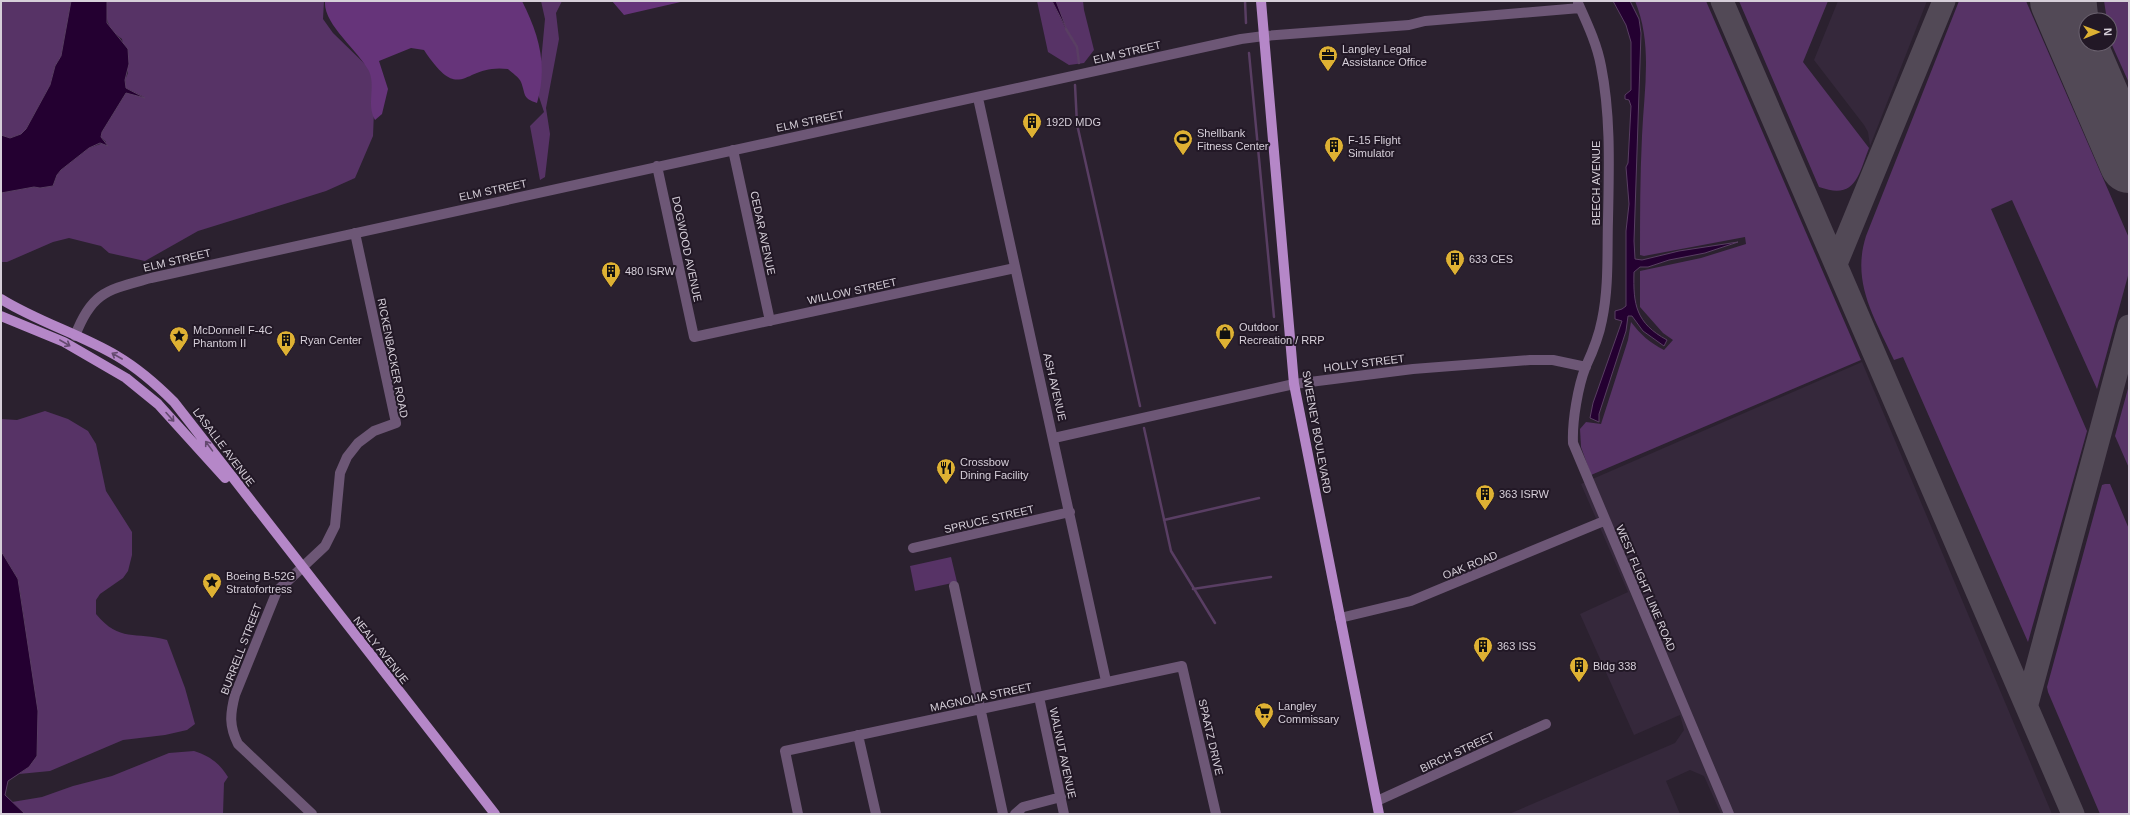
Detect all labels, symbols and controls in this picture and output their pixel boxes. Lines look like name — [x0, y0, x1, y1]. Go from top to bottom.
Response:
north arrow — [2078, 12, 2118, 52]
text: N — [2102, 28, 2114, 36]
street label: ELM STREET — [1092, 38, 1162, 66]
place label: Langley Legal Assistance Office — [1342, 43, 1427, 68]
office icon: Langley Legal Assistance Office — [1317, 44, 1339, 72]
street label: ELM STREET — [775, 108, 845, 134]
building icon: 192D MDG — [1021, 111, 1043, 139]
place label: 192D MDG — [1046, 116, 1101, 128]
place label: Shellbank Fitness Center — [1197, 127, 1269, 152]
sports icon: Shellbank Fitness Center — [1172, 128, 1194, 156]
place label: F-15 Flight Simulator — [1348, 134, 1401, 159]
building icon: F-15 Flight Simulator — [1323, 135, 1345, 163]
street label: BEECH AVENUE — [1590, 141, 1602, 225]
street label: ELM STREET — [458, 177, 528, 203]
street label: CEDAR AVENUE — [748, 190, 778, 276]
street label: DOGWOOD AVENUE — [670, 195, 704, 303]
street label: ELM STREET — [142, 246, 212, 274]
building icon: 633 CES — [1444, 248, 1466, 276]
place label: 633 CES — [1469, 253, 1513, 265]
building icon: 480 ISRW — [600, 260, 622, 288]
place label: 480 ISRW — [625, 265, 676, 277]
street label: WILLOW STREET — [806, 276, 898, 306]
street label: RICKENBACKER ROAD — [376, 297, 411, 419]
place label: Outdoor Recreation / RRP — [1239, 321, 1325, 346]
shop icon: Outdoor Recreation / RRP — [1214, 322, 1236, 350]
place label: McDonnell F-4C Phantom II — [193, 324, 273, 349]
place icon: McDonnell F-4C Phantom II — [168, 325, 190, 353]
building icon: Ryan Center — [275, 329, 297, 357]
place label: Ryan Center — [300, 334, 362, 346]
one-way arrow — [59, 339, 71, 347]
one-way arrow — [111, 352, 123, 360]
street label: ASH AVENUE — [1041, 352, 1069, 422]
street label: HOLLY STREET — [1323, 352, 1405, 374]
street label: SWEENEY BOULEVARD — [1300, 369, 1334, 495]
street label: LASALLE AVENUE — [191, 406, 257, 488]
one-way arrow — [165, 412, 175, 422]
one-way arrow — [205, 441, 213, 452]
place label: Crossbow Dining Facility — [960, 456, 1029, 481]
restaurant icon: Crossbow Dining Facility — [935, 457, 957, 485]
building icon: 363 ISRW — [1474, 483, 1496, 511]
place label: 363 ISRW — [1499, 488, 1550, 500]
street label: SPRUCE STREET — [943, 503, 1036, 535]
street label: WEST FLIGHT LINE ROAD — [1614, 523, 1678, 653]
street label: OAK ROAD — [1441, 549, 1499, 581]
place label: Boeing B-52G Stratofortress — [226, 570, 295, 595]
place icon: Boeing B-52G Stratofortress — [201, 571, 223, 599]
street label: BURRELL STREET — [218, 601, 264, 696]
street label: NEALY AVENUE — [351, 614, 411, 686]
building icon: 363 ISS — [1472, 635, 1494, 663]
place label: 363 ISS — [1497, 640, 1536, 652]
building icon: Bldg 338 — [1568, 655, 1590, 683]
place label: Bldg 338 — [1593, 660, 1636, 672]
street label: MAGNOLIA STREET — [929, 680, 1033, 714]
street label: SPAATZ DRIVE — [1196, 698, 1226, 776]
place label: Langley Commissary — [1278, 700, 1340, 725]
supermarket icon: Langley Commissary — [1253, 701, 1275, 729]
street label: WALNUT AVENUE — [1047, 706, 1079, 800]
street label: BIRCH STREET — [1418, 729, 1496, 774]

